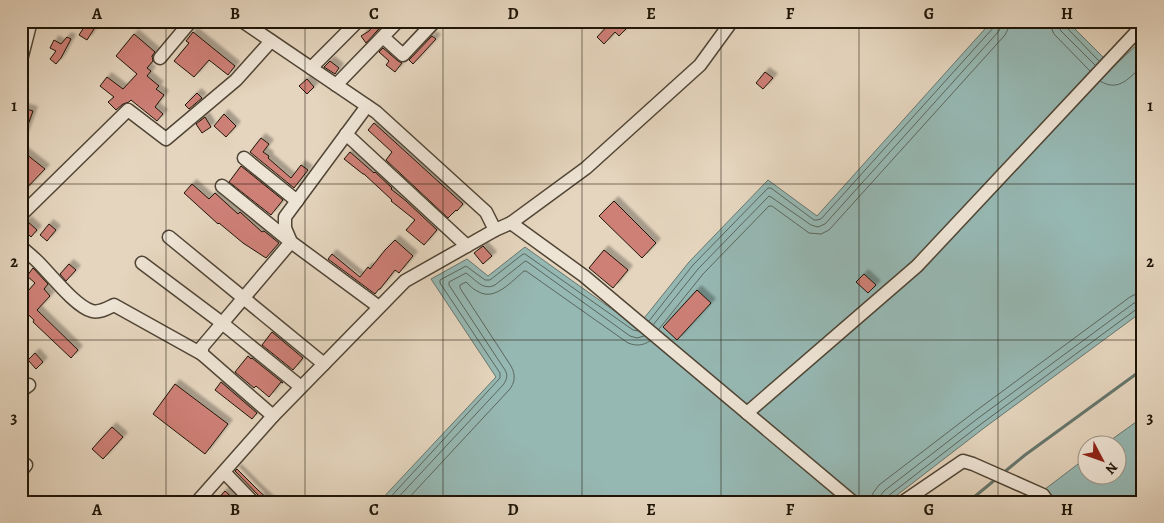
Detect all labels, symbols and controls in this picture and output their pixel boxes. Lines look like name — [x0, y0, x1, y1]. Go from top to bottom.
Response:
text: A — [91, 3, 103, 25]
text: B — [230, 3, 240, 25]
text: C — [369, 3, 379, 25]
text: D — [507, 3, 519, 25]
text: E — [646, 3, 656, 25]
text: F — [786, 3, 795, 25]
text: G — [924, 3, 934, 25]
text: H — [1061, 3, 1073, 25]
text: 1 — [11, 95, 17, 117]
text: 1 — [1147, 95, 1153, 117]
text: 2 — [10, 251, 18, 273]
text: 2 — [1146, 251, 1154, 273]
text: 3 — [11, 407, 18, 429]
text: 3 — [1147, 407, 1154, 429]
north arrow — [1076, 436, 1126, 486]
text: N — [1101, 458, 1122, 478]
text: A — [91, 499, 103, 521]
text: B — [230, 499, 240, 521]
text: C — [369, 499, 379, 521]
text: D — [507, 499, 519, 521]
text: E — [646, 499, 656, 521]
text: F — [786, 499, 795, 521]
text: G — [924, 499, 934, 521]
text: H — [1061, 499, 1073, 521]

